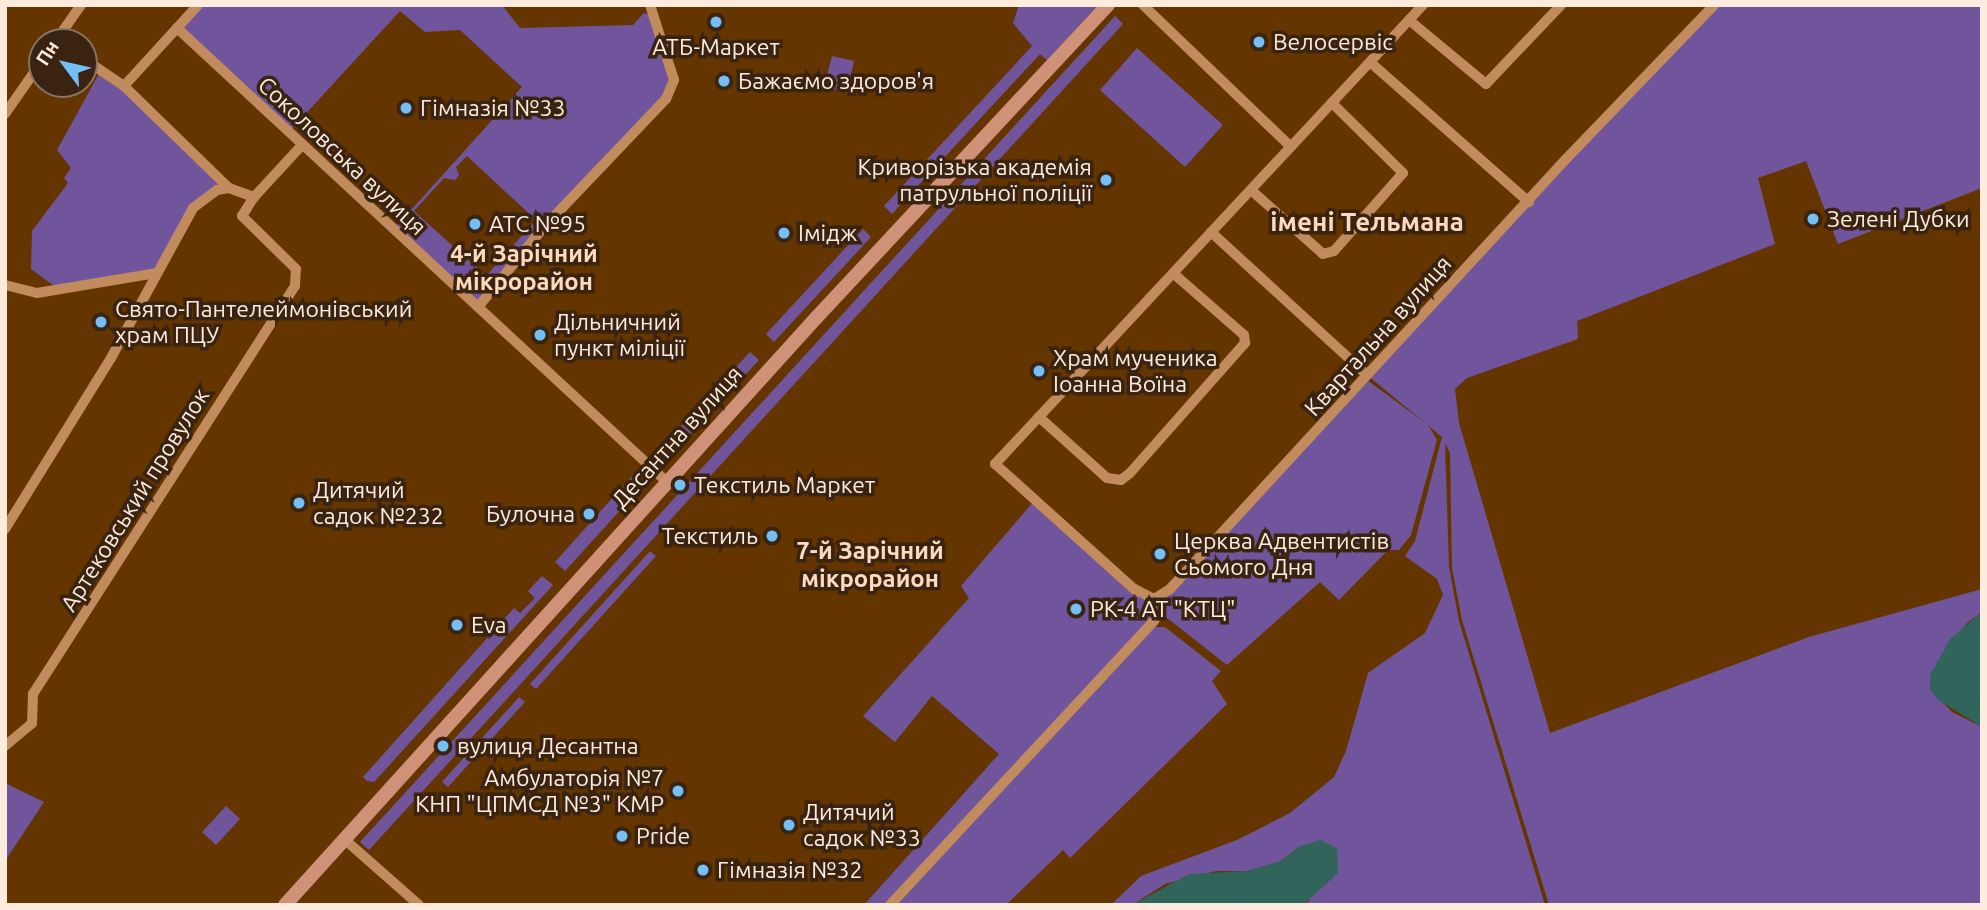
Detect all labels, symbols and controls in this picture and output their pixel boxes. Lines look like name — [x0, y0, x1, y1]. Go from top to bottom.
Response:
marker: АТБ-Маркет — [708, 14, 724, 30]
north arrow — [28, 28, 98, 98]
place label: Велосервіс — [1273, 28, 1393, 56]
place label: АТБ-Маркет — [652, 33, 780, 61]
marker: Велосервіс — [1251, 34, 1267, 50]
text: Пн — [31, 36, 63, 69]
place label: Бажаємо здоров'я — [738, 67, 934, 95]
street label: Соколовська вулиця — [252, 71, 432, 241]
marker: Бажаємо здоров'я — [716, 73, 732, 89]
place label: Гімназія №33 — [420, 94, 565, 122]
marker: Гімназія №33 — [398, 100, 414, 116]
place label: Криворізька академія патрульної поліції — [858, 153, 1092, 207]
marker: Криворізька академія патрульної поліції — [1098, 172, 1114, 188]
place label: Зелені Дубки — [1827, 205, 1970, 233]
district label: імені Тельмана — [1270, 206, 1464, 238]
place label: АТС №95 — [489, 210, 586, 238]
marker: Зелені Дубки — [1805, 211, 1821, 227]
marker: АТС №95 — [467, 216, 483, 232]
place label: Імідж — [798, 219, 857, 247]
marker: Імідж — [776, 225, 792, 241]
district label: 4-й Зарічний мікрорайон — [450, 240, 598, 296]
street label: Квартальна вулиця — [1299, 250, 1457, 422]
place label: Свято-Пантелеймонівський храм ПЦУ — [115, 295, 412, 349]
place label: Дільничний пункт міліції — [554, 308, 685, 362]
marker: Свято-Пантелеймонівський храм ПЦУ — [93, 314, 109, 330]
marker: Дільничний пункт міліції — [532, 327, 548, 343]
place label: Храм мученика Іоанна Воїна — [1053, 344, 1218, 398]
street label: Десантна вулиця — [606, 360, 748, 514]
marker: Храм мученика Іоанна Воїна — [1031, 363, 1047, 379]
street label: Артековський провулок — [55, 383, 215, 617]
place label: Текстиль Маркет — [694, 471, 875, 499]
place label: Дитячий садок №232 — [313, 476, 444, 530]
marker: Текстиль Маркет — [672, 477, 688, 493]
marker: Дитячий садок №232 — [291, 495, 307, 511]
place label: Булочна — [486, 500, 575, 528]
marker: Булочна — [581, 506, 597, 522]
place label: Текстиль — [662, 522, 758, 550]
place label: Церква Адвентистів Сьомого Дня — [1174, 527, 1389, 581]
marker: Текстиль — [764, 528, 780, 544]
district label: 7-й Зарічний мікрорайон — [796, 537, 944, 593]
marker: Церква Адвентистів Сьомого Дня — [1152, 546, 1168, 562]
place label: РК-4 АТ "КТЦ" — [1090, 595, 1235, 623]
marker: РК-4 АТ "КТЦ" — [1068, 601, 1084, 617]
place label: Eva — [471, 611, 507, 639]
marker: Eva — [449, 617, 465, 633]
place label: вулиця Десантна — [457, 732, 639, 760]
marker: вулиця Десантна — [435, 738, 451, 754]
place label: Амбулаторія №7 КНП "ЦПМСД №3" КМР — [415, 764, 664, 818]
marker: Амбулаторія №7 КНП "ЦПМСД №3" КМР — [670, 783, 686, 799]
place label: Дитячий садок №33 — [803, 798, 921, 852]
marker: Дитячий садок №33 — [781, 817, 797, 833]
place label: Pride — [636, 822, 690, 850]
marker: Pride — [614, 828, 630, 844]
place label: Гімназія №32 — [717, 856, 862, 884]
marker: Гімназія №32 — [695, 862, 711, 878]

